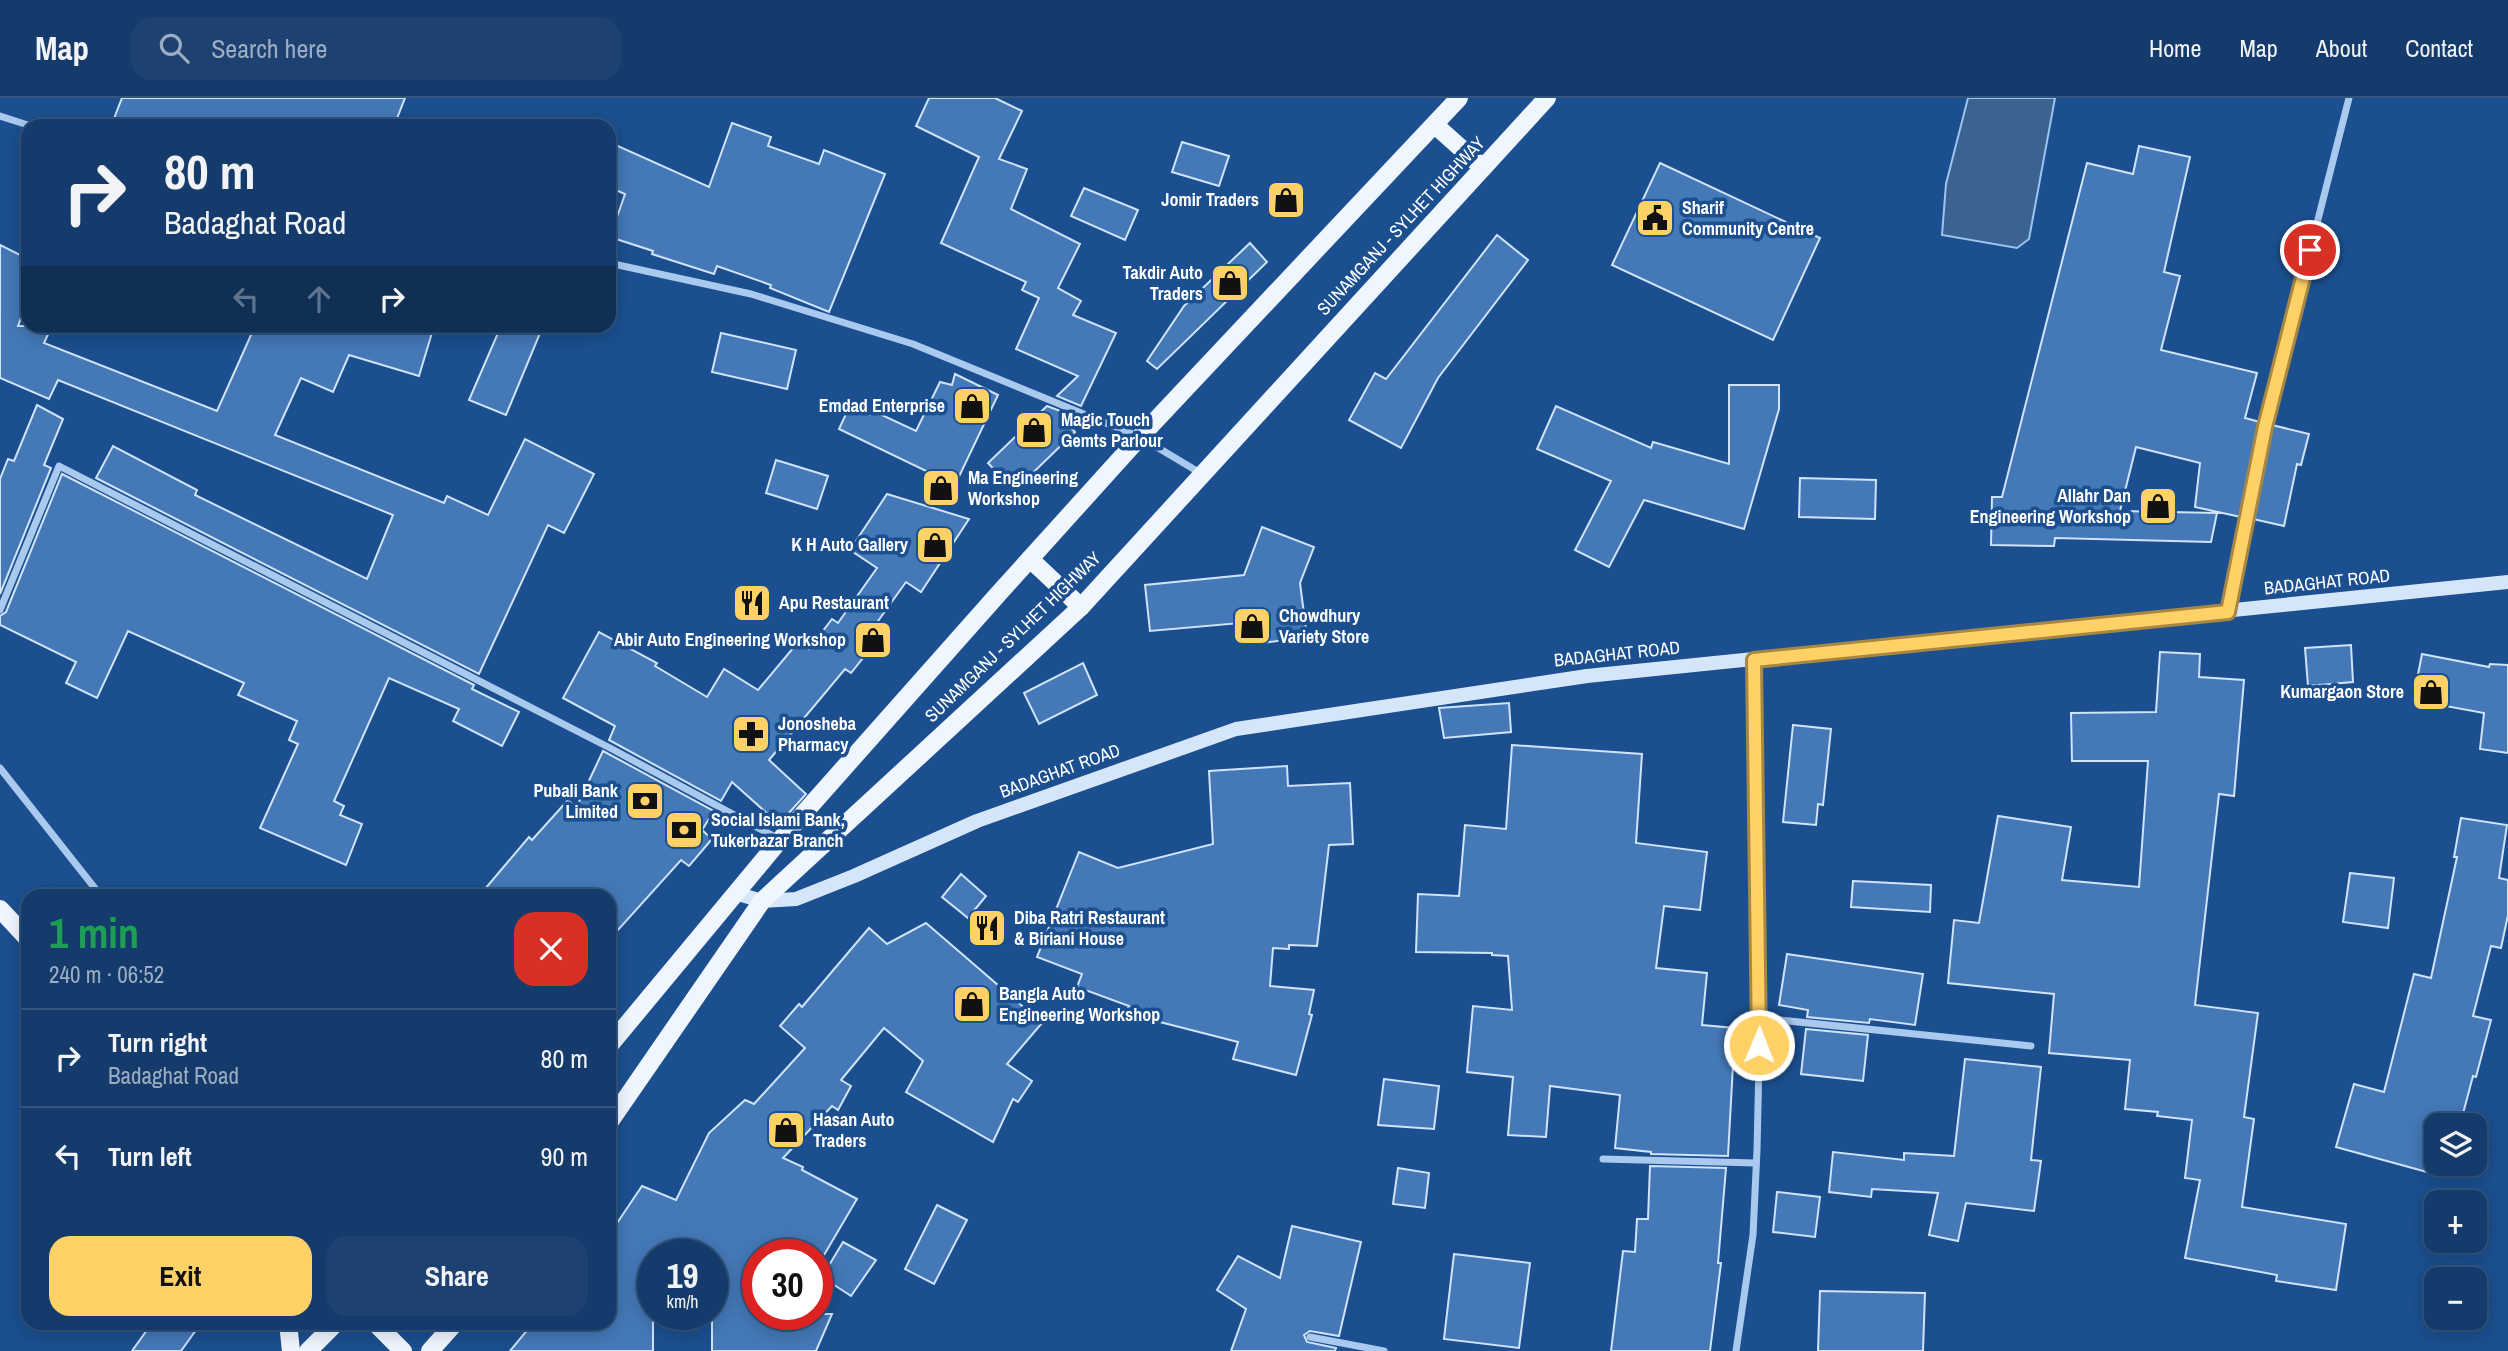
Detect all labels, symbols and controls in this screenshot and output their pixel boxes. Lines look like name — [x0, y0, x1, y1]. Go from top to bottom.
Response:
search box — [131, 17, 621, 80]
text: Map — [35, 26, 89, 70]
icon: search — [155, 29, 193, 67]
text: Search here — [211, 31, 327, 66]
text: Home — [2149, 32, 2201, 64]
text: Map — [2239, 32, 2278, 64]
text: About — [2316, 32, 2367, 64]
text: Contact — [2405, 32, 2473, 64]
street label: SUNAMGANJ - SYLHET HIGHWAY — [1311, 131, 1490, 320]
text: 80 m — [164, 138, 256, 204]
icon: right — [49, 147, 140, 238]
shop icon: Jomir Traders — [1265, 179, 1307, 221]
place label: Jomir Traders — [1161, 187, 1259, 212]
place label: Sharif Community Centre — [1682, 195, 1814, 241]
public building icon: Sharif Community Centre — [1634, 197, 1676, 239]
text: Badaghat Road — [164, 201, 346, 244]
pin — [2280, 220, 2340, 280]
icon: arrive — [2291, 231, 2329, 269]
place label: Takdir Auto Traders — [1123, 260, 1203, 306]
shop icon: Takdir Auto Traders — [1209, 262, 1251, 304]
icon: left — [227, 280, 265, 318]
icon: ahead — [300, 280, 338, 318]
icon: right — [373, 280, 411, 318]
shop icon: Emdad Enterprise — [951, 385, 993, 427]
place label: Emdad Enterprise — [819, 393, 945, 418]
place label: Magic Touch Gemts Parlour — [1061, 407, 1163, 453]
shop icon: Magic Touch Gemts Parlour — [1013, 409, 1055, 451]
place label: Ma Engineering Workshop — [968, 465, 1078, 511]
shop icon: Ma Engineering Workshop — [920, 467, 962, 509]
place label: Allahr Dan Engineering Workshop — [1970, 483, 2131, 529]
shop icon: Allahr Dan Engineering Workshop — [2137, 485, 2179, 527]
shop icon: K H Auto Gallery — [914, 524, 956, 566]
place label: K H Auto Gallery — [791, 532, 909, 557]
street label: SUNAMGANJ - SYLHET HIGHWAY — [919, 546, 1106, 728]
street label: BADAGHAT ROAD — [2263, 562, 2391, 601]
restaurant icon: Apu Restaurant — [731, 582, 773, 624]
place label: Apu Restaurant — [779, 590, 889, 615]
place label: Chowdhury Variety Store — [1279, 603, 1369, 649]
shop icon: Chowdhury Variety Store — [1231, 605, 1273, 647]
shop icon: Abir Auto Engineering Workshop — [852, 619, 894, 661]
place label: Abir Auto Engineering Workshop — [614, 627, 846, 652]
street label: BADAGHAT ROAD — [1553, 634, 1681, 673]
shop icon: Kumargaon Store — [2410, 671, 2452, 713]
place label: Kumargaon Store — [2280, 679, 2404, 704]
place label: Jonosheba Pharmacy — [778, 711, 857, 757]
pharmacy icon: Jonosheba Pharmacy — [730, 713, 772, 755]
street label: BADAGHAT ROAD — [996, 737, 1124, 804]
place label: Pubali Bank Limited — [534, 778, 619, 824]
bank icon: Pubali Bank Limited — [624, 780, 666, 822]
place label: Social Islami Bank, Tukerbazar Branch — [711, 807, 845, 853]
bank icon: Social Islami Bank, Tukerbazar Branch — [663, 809, 705, 851]
text: 1 min — [49, 905, 139, 961]
place label: Diba Ratri Restaurant & Biriani House — [1014, 905, 1165, 951]
restaurant icon: Diba Ratri Restaurant & Biriani House — [966, 907, 1008, 949]
button: close — [514, 912, 588, 986]
text: 240 m · 06:52 — [49, 959, 164, 990]
place label: Bangla Auto Engineering Workshop — [999, 981, 1160, 1027]
shop icon: Bangla Auto Engineering Workshop — [951, 983, 993, 1025]
position arrow — [1722, 1008, 1796, 1082]
text: Turn right — [108, 1025, 207, 1060]
icon: right — [49, 1039, 87, 1077]
text: 80 m — [541, 1041, 588, 1076]
text: Badaghat Road — [108, 1060, 239, 1091]
place label: Hasan Auto Traders — [813, 1107, 894, 1153]
shop icon: Hasan Auto Traders — [765, 1109, 807, 1151]
map controls — [2424, 1113, 2487, 1330]
button: layers — [2424, 1113, 2487, 1176]
icon: left — [49, 1137, 87, 1175]
text: Turn left — [108, 1139, 192, 1174]
text: 90 m — [541, 1139, 588, 1174]
button: + — [2424, 1190, 2487, 1253]
button: Exit — [49, 1236, 312, 1316]
button: Share — [326, 1236, 588, 1316]
speed limit sign: 30 — [742, 1239, 833, 1330]
text: 19 — [667, 1252, 698, 1299]
button: − — [2424, 1267, 2487, 1330]
text: km/h — [667, 1289, 699, 1314]

